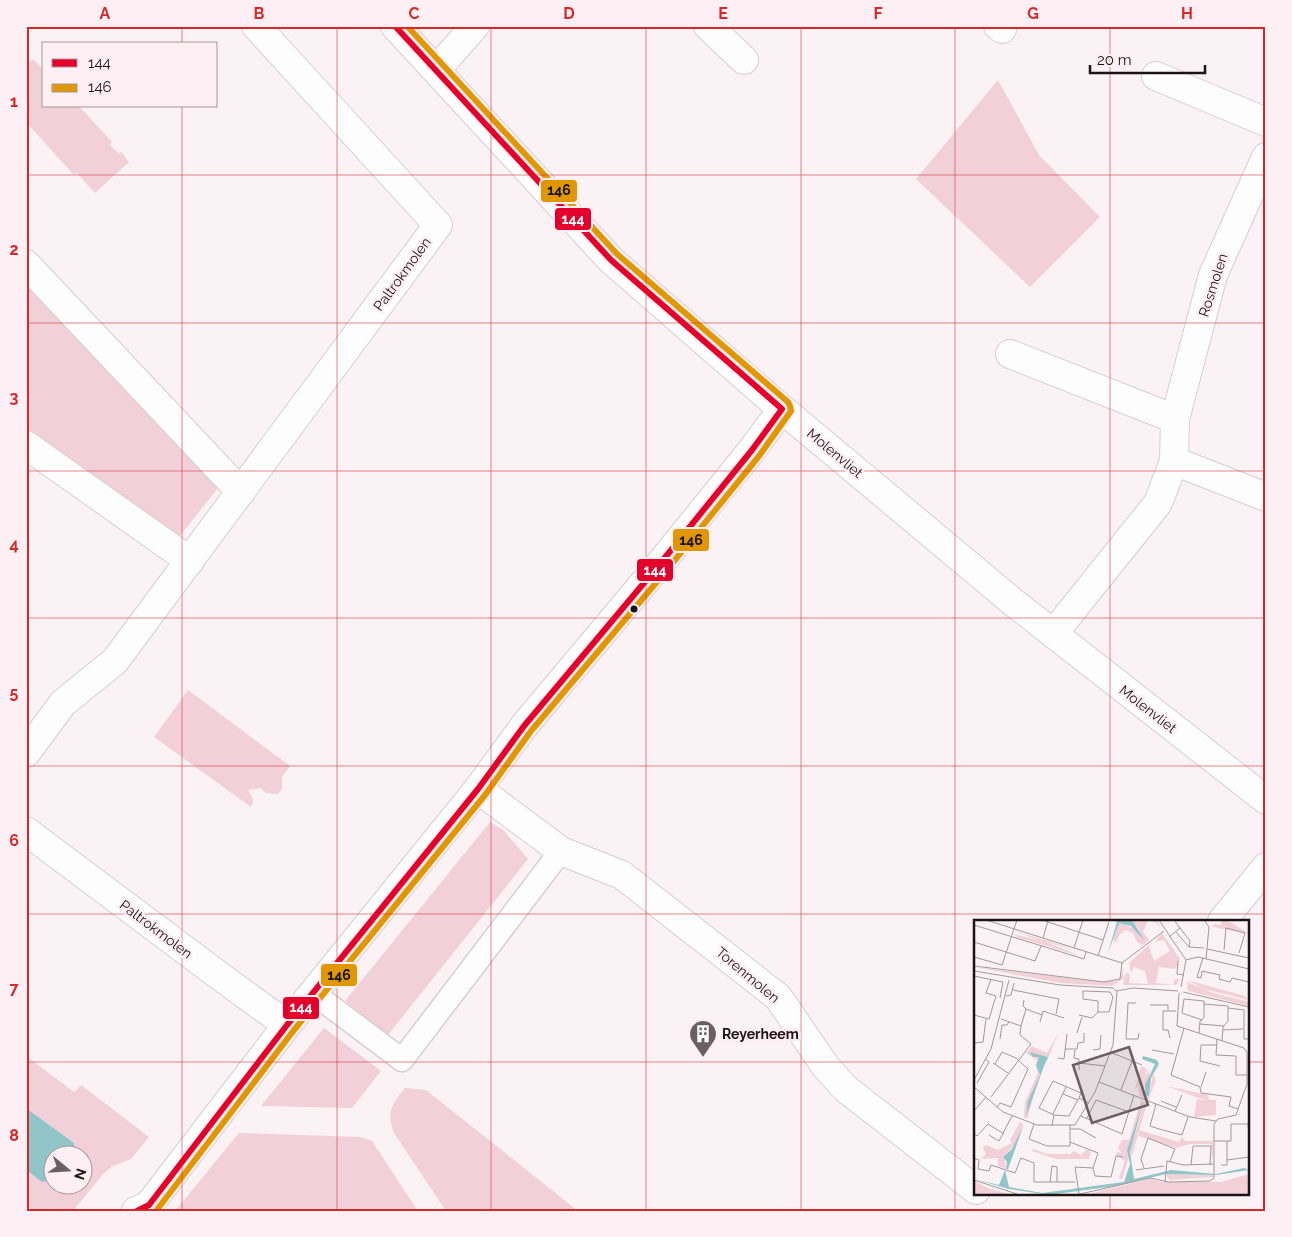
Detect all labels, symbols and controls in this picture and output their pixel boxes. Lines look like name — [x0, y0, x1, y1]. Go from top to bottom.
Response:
text: A — [100, 4, 111, 23]
text: B — [254, 4, 265, 23]
text: C — [409, 4, 420, 23]
text: D — [563, 4, 575, 23]
text: E — [718, 4, 728, 23]
text: F — [873, 4, 883, 23]
text: G — [1027, 4, 1039, 23]
text: H — [1181, 4, 1193, 23]
legend — [42, 42, 218, 108]
scale bar — [1090, 42, 1204, 74]
text: 20 m — [1097, 51, 1132, 69]
text: 144 — [88, 54, 111, 72]
text: 146 — [88, 78, 112, 96]
text: 1 — [10, 92, 18, 111]
line badge: 146 — [540, 179, 578, 203]
text: 146 — [547, 182, 571, 198]
line badge: 144 — [554, 207, 592, 231]
text: 144 — [562, 211, 584, 227]
street label: Paltrokmolen — [370, 234, 434, 314]
text: 2 — [9, 240, 19, 259]
street label: Rosmolen — [1195, 251, 1231, 319]
text: 3 — [10, 388, 19, 407]
street label: Molenvliet — [804, 425, 866, 481]
line badge: 146 — [672, 528, 710, 552]
text: 146 — [679, 532, 703, 548]
text: 4 — [9, 535, 19, 554]
line badge: 144 — [636, 558, 674, 582]
text: 144 — [644, 562, 666, 578]
unlabelled marker — [629, 604, 639, 614]
street label: Molenvliet — [1116, 682, 1180, 736]
text: 5 — [10, 683, 19, 702]
text: 6 — [9, 831, 19, 850]
street label: Paltrokmolen — [117, 897, 195, 961]
inset map — [974, 920, 1250, 1194]
street label: Torenmolen — [713, 944, 783, 1006]
line badge: 146 — [320, 963, 358, 987]
text: 146 — [327, 967, 351, 983]
text: 7 — [10, 979, 19, 998]
line badge: 144 — [282, 996, 320, 1020]
text: 144 — [290, 999, 312, 1015]
building icon: Reyerheem — [688, 1019, 718, 1058]
place label: Reyerheem — [722, 1026, 799, 1042]
text: 8 — [9, 1126, 19, 1145]
north arrow — [42, 1144, 92, 1194]
text: N — [71, 1166, 90, 1182]

